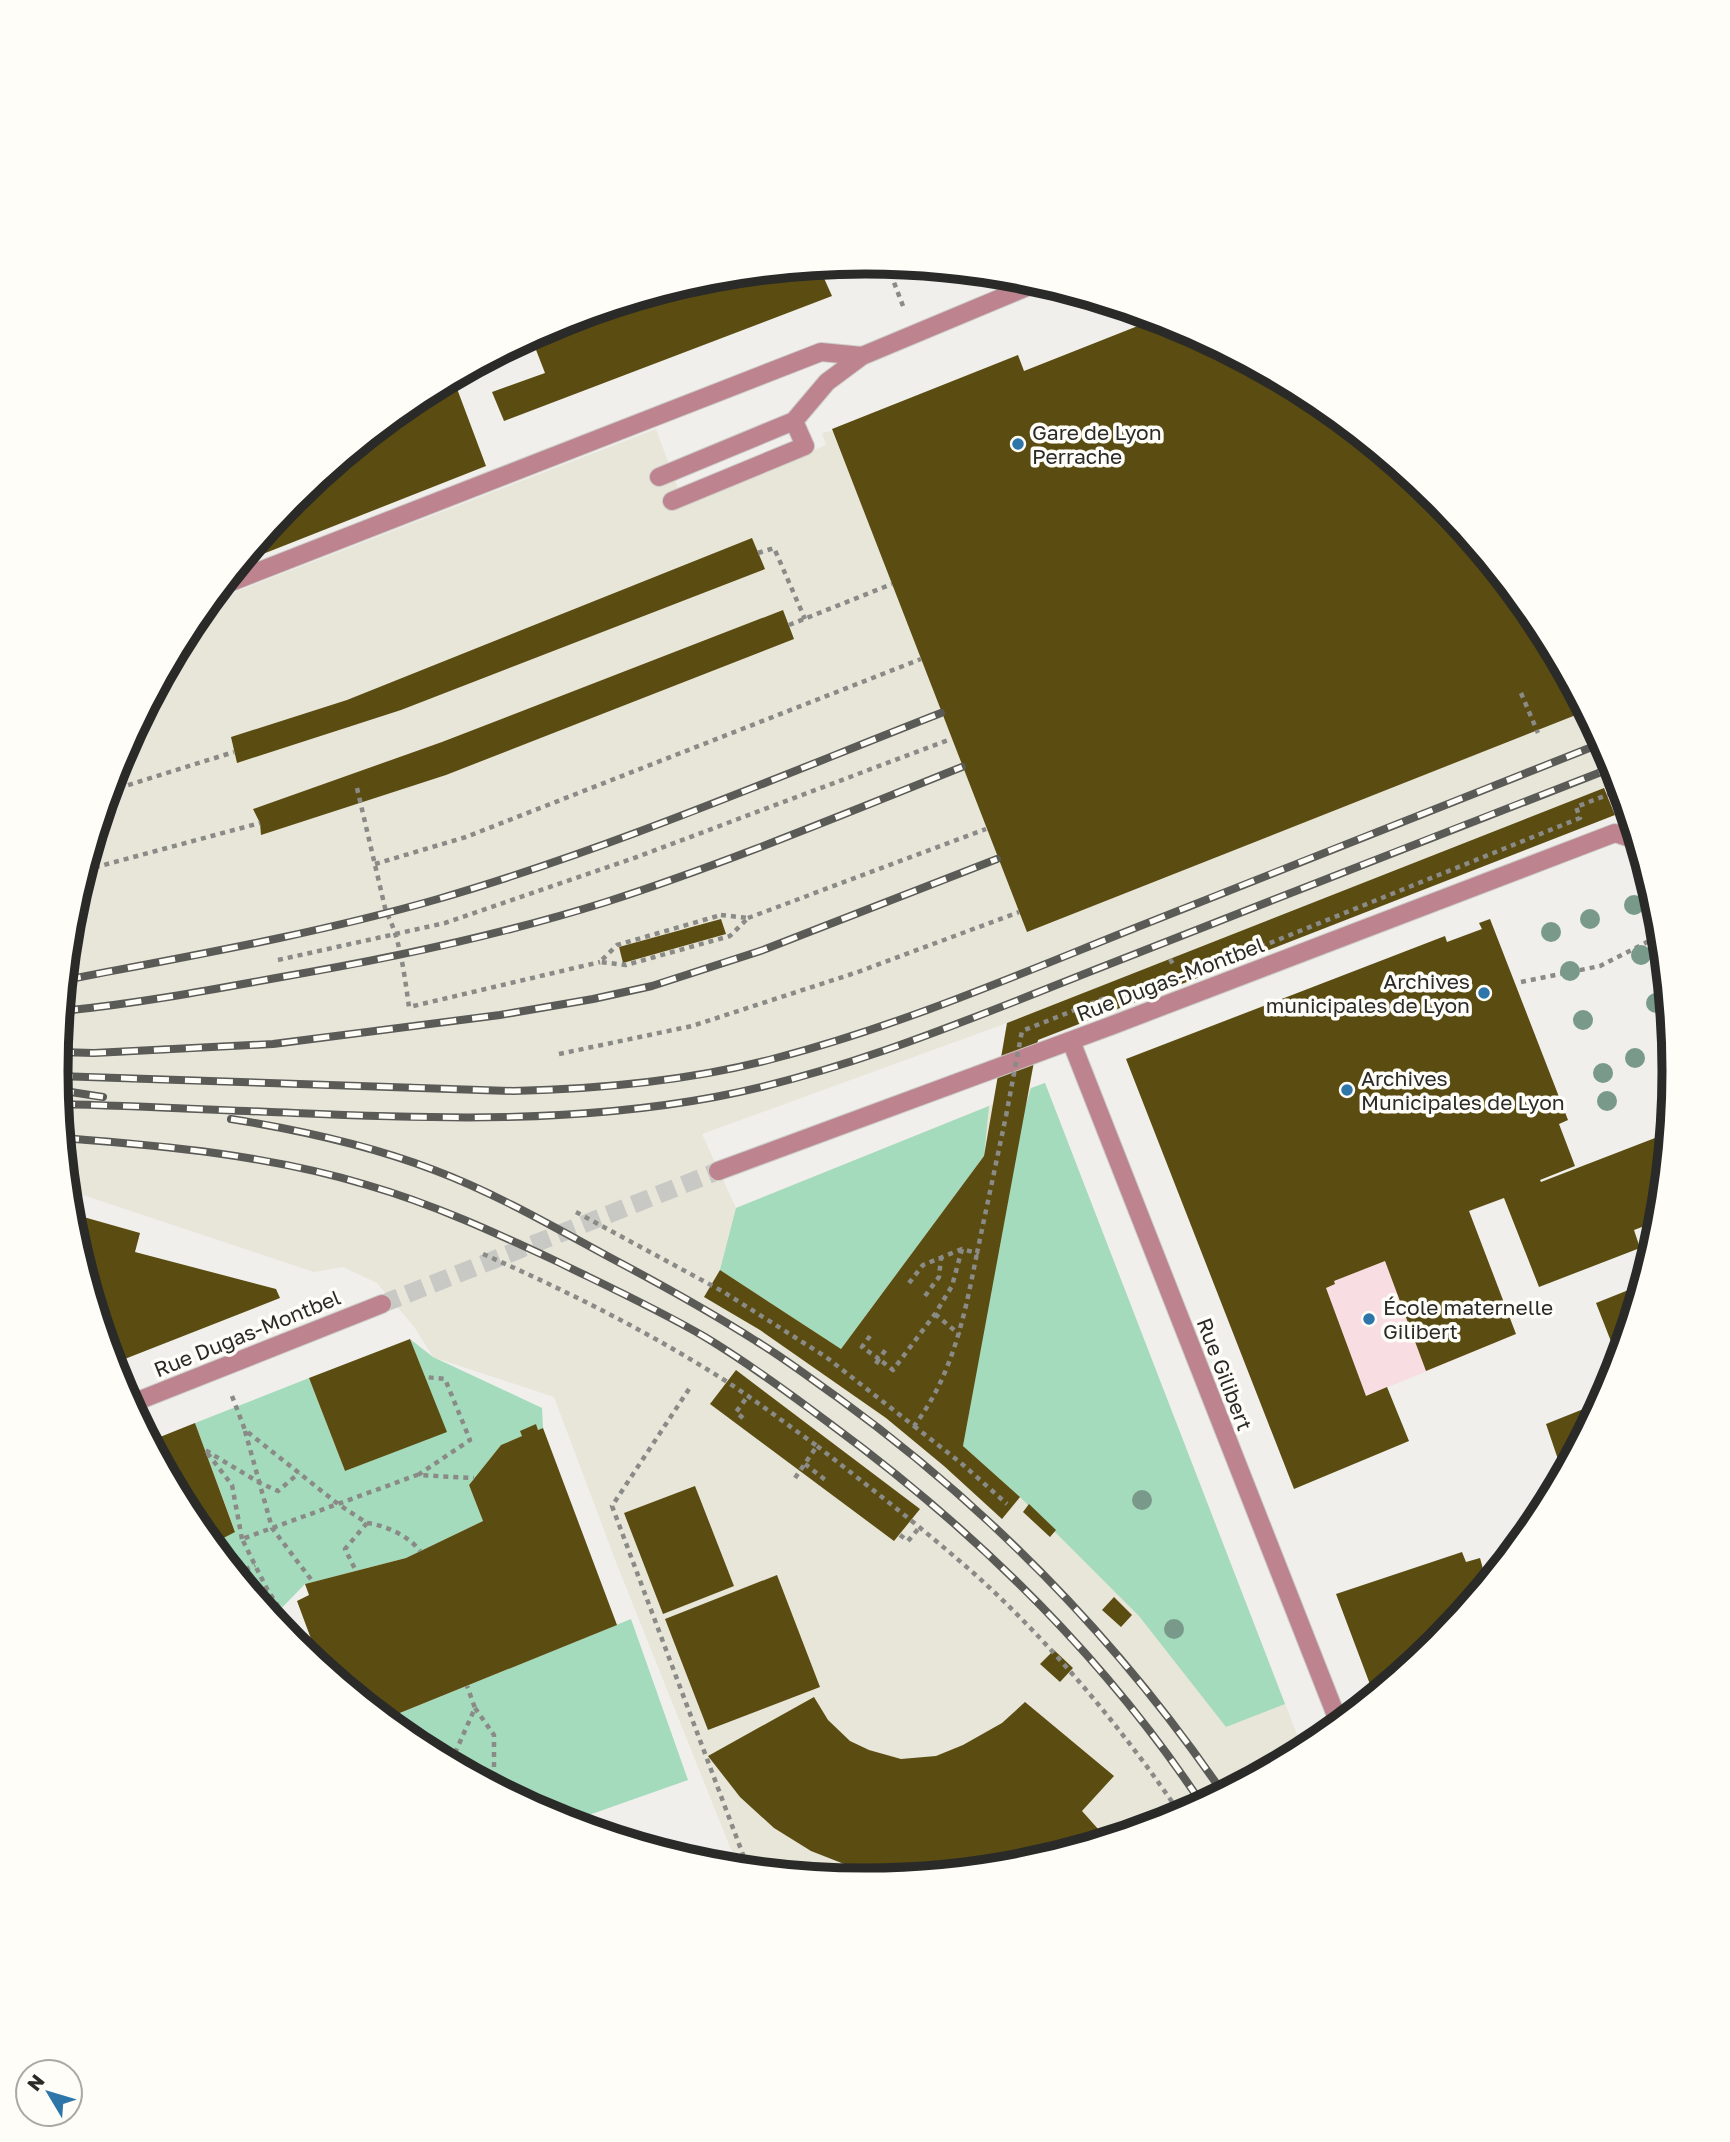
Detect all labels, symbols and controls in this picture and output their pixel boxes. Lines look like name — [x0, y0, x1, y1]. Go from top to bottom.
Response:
place label: Gare de Lyon Perrache — [1032, 419, 1162, 469]
marker: Gare de Lyon Perrache — [1010, 436, 1026, 452]
street label: Rue Dugas-Montbel — [1073, 931, 1267, 1027]
place label: Archives municipales de Lyon — [1266, 968, 1470, 1018]
marker: Archives municipales de Lyon — [1476, 985, 1492, 1001]
place label: Archives Municipales de Lyon — [1361, 1065, 1565, 1115]
marker: Archives Municipales de Lyon — [1339, 1082, 1355, 1098]
street label: Rue Dugas-Montbel — [150, 1284, 344, 1382]
place label: École maternelle Gilibert — [1383, 1294, 1553, 1344]
marker: École maternelle Gilibert — [1361, 1311, 1377, 1327]
street label: Rue Gilibert — [1192, 1314, 1258, 1434]
north arrow — [14, 2058, 84, 2128]
text: N — [22, 2069, 49, 2095]

